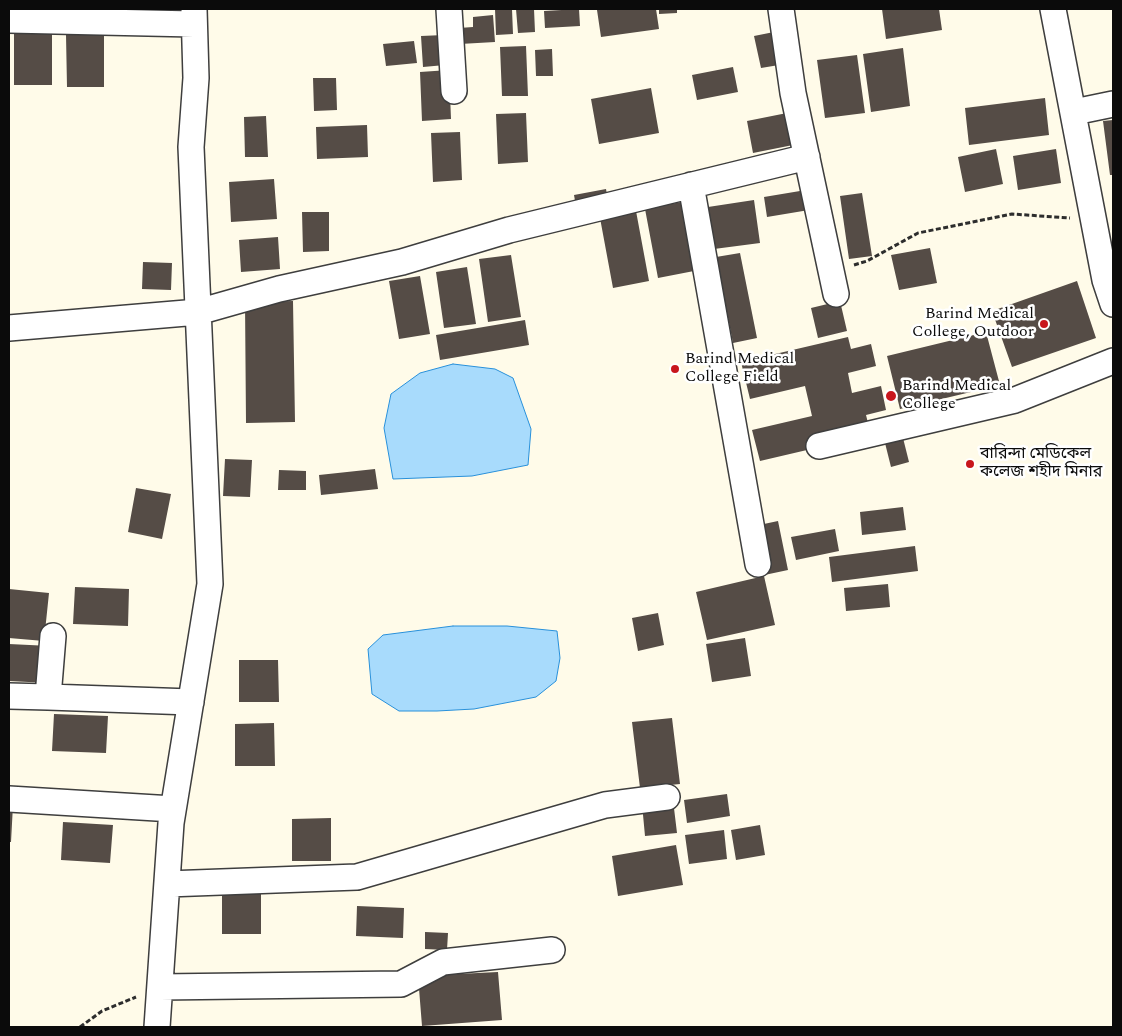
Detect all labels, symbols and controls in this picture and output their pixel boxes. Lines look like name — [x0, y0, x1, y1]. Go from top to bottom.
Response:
place label: Barind Medical College, Outdoor — [912, 305, 1034, 343]
marker: Barind Medical College, Outdoor — [1038, 318, 1050, 330]
place label: Barind Medical College Field — [685, 350, 794, 388]
marker: Barind Medical College Field — [669, 363, 681, 375]
place label: Barind Medical College — [902, 377, 1011, 415]
marker: Barind Medical College — [884, 389, 898, 403]
place label: বারিন্দা মেডিকেল কলেজ শহীদ মিনার — [980, 445, 1102, 483]
marker: বারিন্দা মেডিকেল কলেজ শহীদ মিনার — [964, 458, 976, 470]

